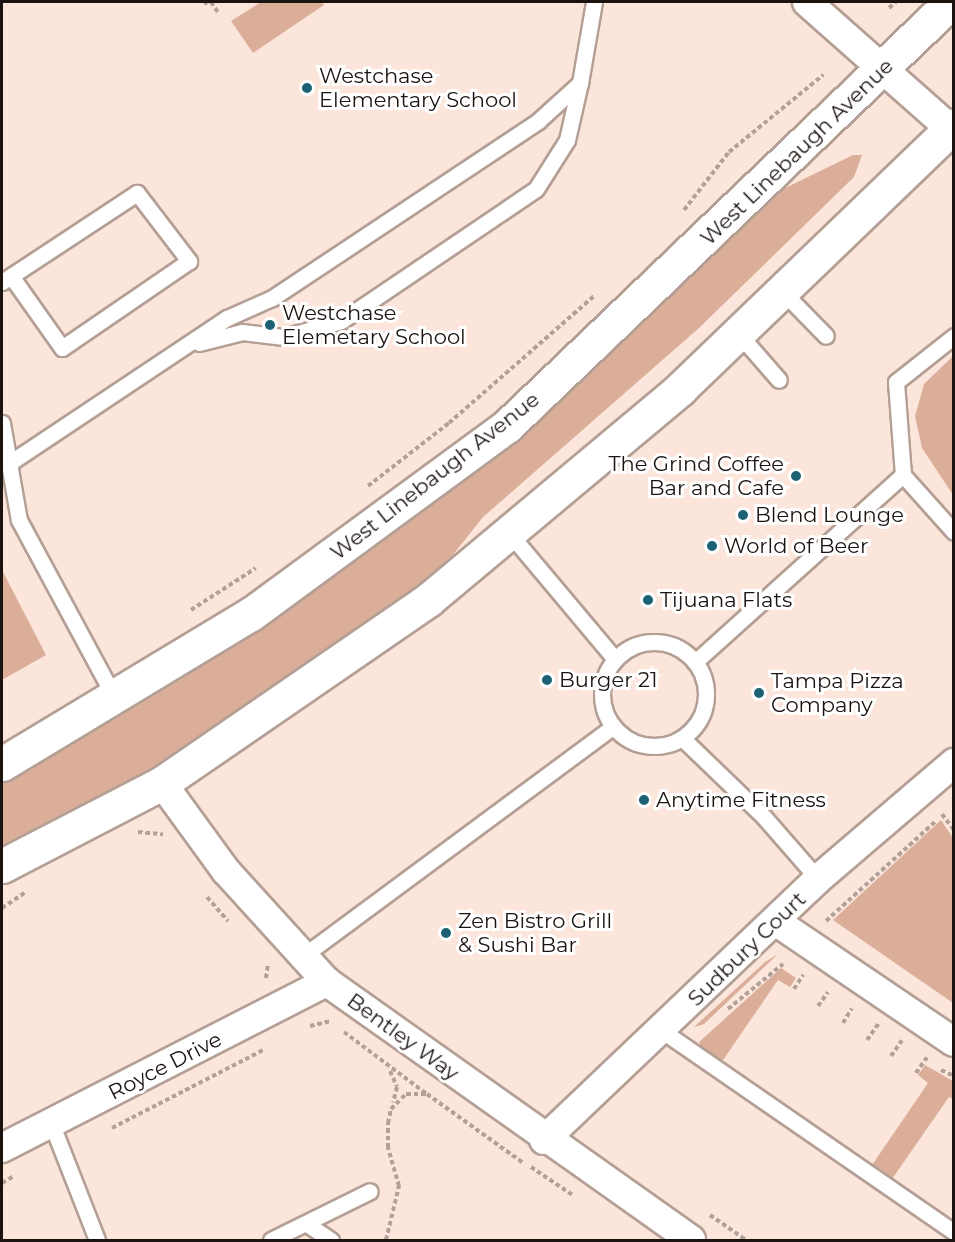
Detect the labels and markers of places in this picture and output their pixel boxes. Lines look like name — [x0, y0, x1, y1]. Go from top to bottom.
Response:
place label: Westchase Elementary School — [319, 63, 517, 113]
marker: Westchase Elementary School — [300, 81, 314, 95]
place label: Westchase Elemetary School — [282, 300, 466, 350]
marker: Westchase Elemetary School — [263, 318, 277, 332]
place label: The Grind Coffee Bar and Cafe — [608, 451, 784, 501]
marker: The Grind Coffee Bar and Cafe — [789, 469, 803, 483]
place label: Blend Lounge — [755, 502, 904, 528]
marker: Blend Lounge — [736, 508, 750, 522]
place label: World of Beer — [724, 533, 868, 559]
marker: World of Beer — [705, 539, 719, 553]
place label: Tijuana Flats — [660, 587, 792, 613]
marker: Tijuana Flats — [641, 593, 655, 607]
place label: Burger 21 — [559, 667, 658, 693]
place label: Tampa Pizza Company — [771, 668, 904, 718]
marker: Burger 21 — [540, 673, 554, 687]
marker: Tampa Pizza Company — [752, 686, 766, 700]
place label: Anytime Fitness — [656, 787, 826, 813]
marker: Anytime Fitness — [637, 793, 651, 807]
place label: Zen Bistro Grill & Sushi Bar — [458, 908, 612, 958]
marker: Zen Bistro Grill & Sushi Bar — [439, 926, 453, 940]

